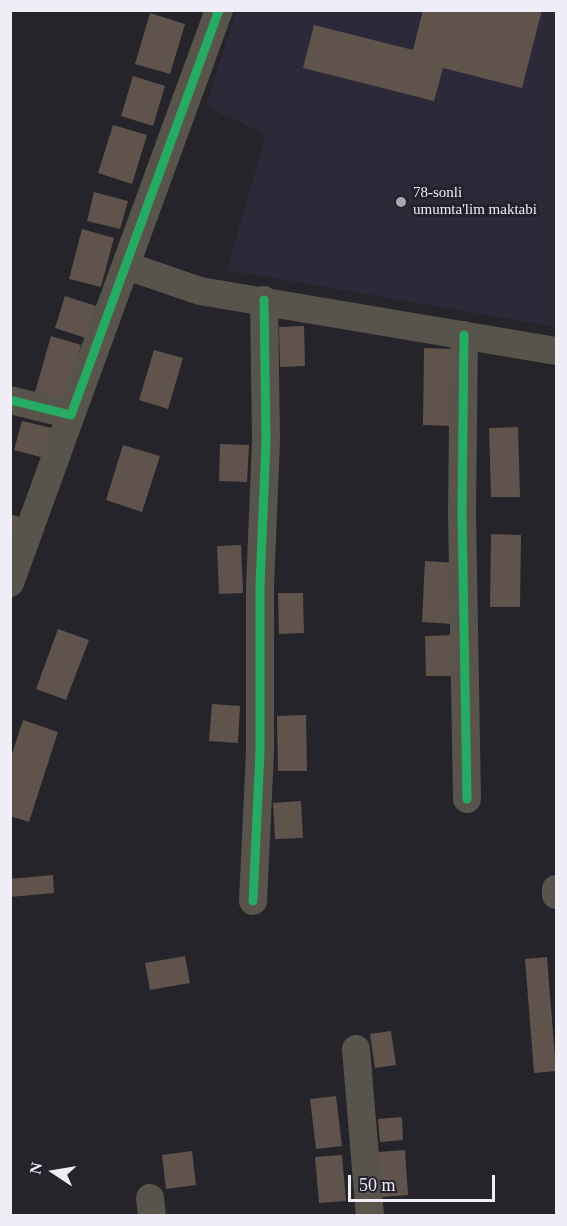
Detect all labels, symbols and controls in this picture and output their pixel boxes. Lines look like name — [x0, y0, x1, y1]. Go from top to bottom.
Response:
place label: 78-sonli umumta'lim maktabi — [413, 184, 537, 219]
marker: 78-sonli umumta'lim maktabi — [394, 195, 408, 209]
north arrow — [24, 1142, 84, 1202]
text: N — [26, 1161, 45, 1176]
scale bar — [351, 1163, 498, 1201]
text: 50 m — [359, 1175, 396, 1195]

